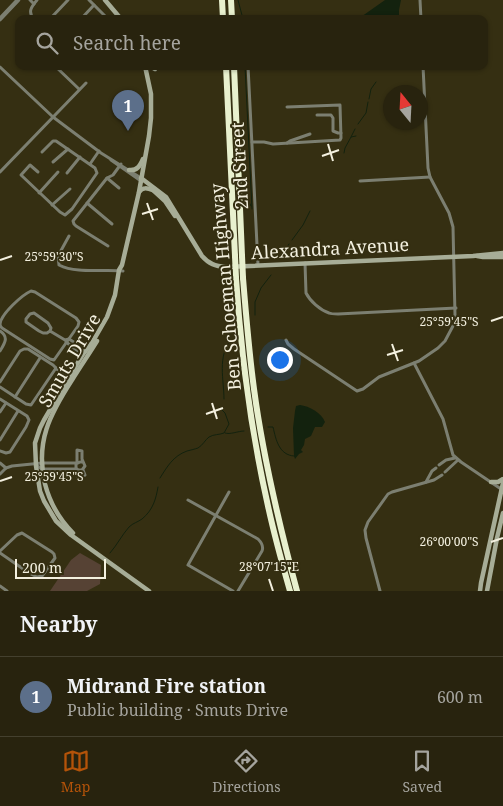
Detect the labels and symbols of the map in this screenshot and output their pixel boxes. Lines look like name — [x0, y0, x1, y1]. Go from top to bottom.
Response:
north arrow — [383, 85, 428, 130]
pin: 1 — [112, 90, 144, 131]
street label: 2nd Street — [225, 122, 253, 210]
street label: Ben Schoeman Highway — [204, 182, 246, 392]
street label: Alexandra Avenue — [250, 232, 410, 264]
text: 25°59'30"S — [24, 248, 84, 265]
street label: Smuts Drive — [32, 309, 106, 411]
text: 25°59'45"S — [419, 313, 479, 330]
your location — [267, 347, 293, 373]
text: 25°59'45"S — [24, 468, 84, 485]
text: 26°00'00"S — [419, 533, 479, 550]
scale bar — [15, 556, 106, 579]
text: 28°07'15"E — [239, 558, 299, 575]

